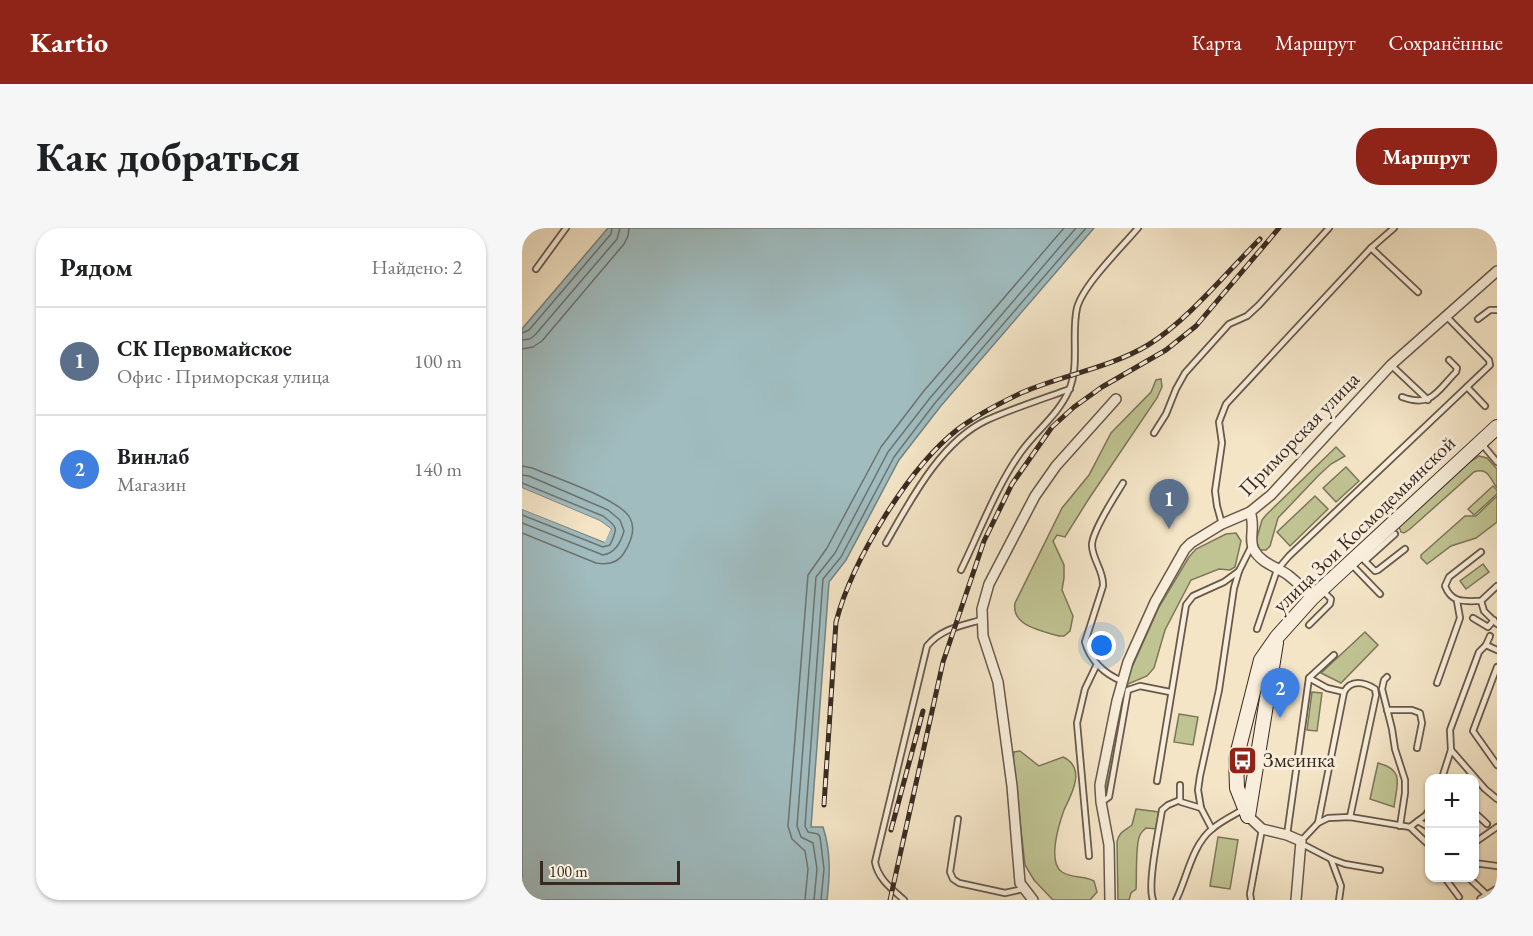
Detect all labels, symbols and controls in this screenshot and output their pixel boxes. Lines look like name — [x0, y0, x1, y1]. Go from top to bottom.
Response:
text: Kartio — [30, 24, 108, 60]
text: Карта — [1192, 29, 1242, 56]
text: Маршрут — [1275, 29, 1356, 56]
text: Сохранённые — [1389, 29, 1503, 56]
button: Маршрут — [1356, 128, 1497, 185]
text: Как добраться — [36, 129, 300, 184]
text: Рядом — [60, 250, 133, 284]
text: Найдено: 2 — [371, 254, 462, 280]
text: СК Первомайское — [117, 334, 292, 363]
text: 1 — [74, 348, 85, 374]
text: 100 m — [414, 348, 462, 374]
text: Офис · Приморская улица — [117, 363, 330, 389]
street label: Приморская улица — [1232, 365, 1365, 502]
street label: улица Зои Космодемьянской — [1266, 429, 1461, 618]
text: Винлаб — [117, 442, 189, 471]
text: 2 — [74, 456, 85, 482]
text: 140 m — [414, 456, 462, 482]
text: Магазин — [117, 471, 186, 497]
pin: 1 — [1150, 480, 1188, 529]
your location — [1087, 631, 1116, 660]
pin: 2 — [1260, 668, 1299, 718]
bus stop icon: Змеинка — [1226, 744, 1258, 776]
place label: Змеинка — [1263, 746, 1336, 773]
map controls — [1425, 774, 1479, 882]
button: + — [1425, 774, 1479, 828]
button: − — [1425, 828, 1479, 882]
scale bar — [540, 858, 680, 886]
text: 100 m — [549, 861, 588, 882]

